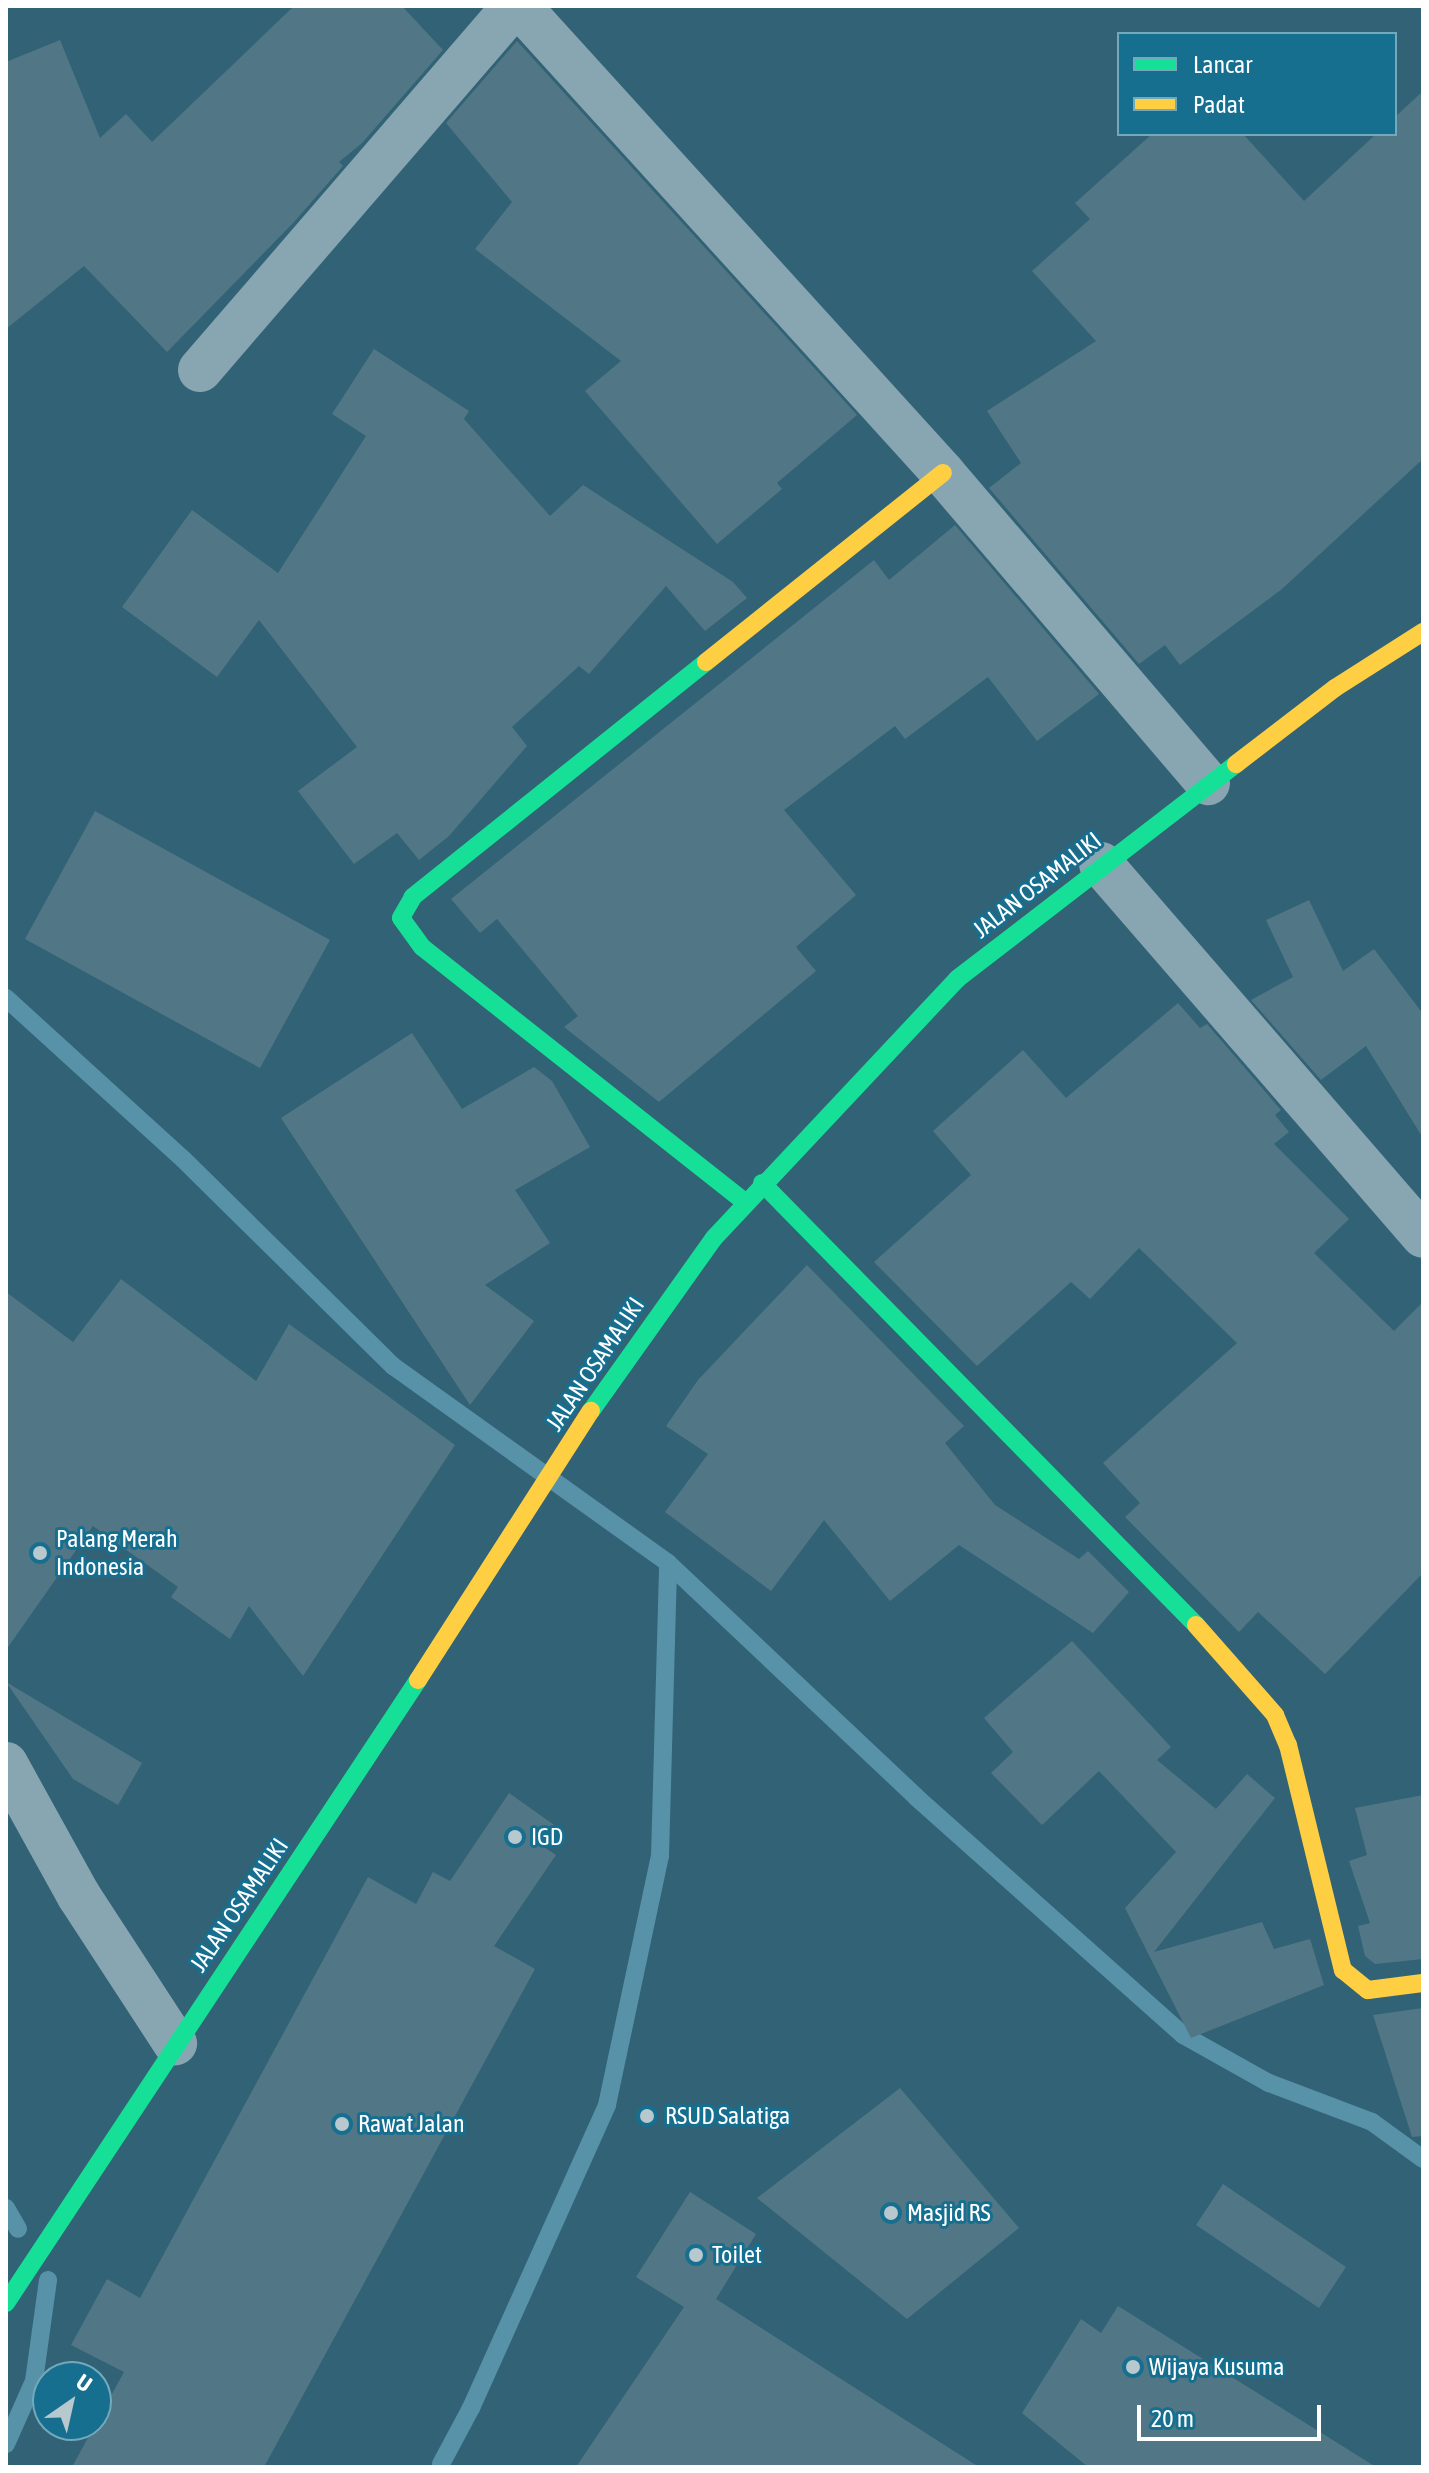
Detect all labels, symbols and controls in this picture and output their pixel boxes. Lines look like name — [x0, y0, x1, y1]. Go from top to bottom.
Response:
legend — [1117, 32, 1397, 136]
text: Lancar — [1193, 51, 1252, 78]
text: Padat — [1193, 91, 1245, 118]
street label: JALAN OSAMALIKI — [967, 826, 1107, 944]
street label: JALAN OSAMALIKI — [540, 1292, 650, 1436]
place label: Palang Merah Indonesia — [56, 1525, 178, 1581]
marker: Palang Merah Indonesia — [31, 1544, 49, 1562]
place label: IGD — [531, 1823, 563, 1851]
marker: IGD — [506, 1828, 524, 1846]
street label: JALAN OSAMALIKI — [184, 1833, 294, 1977]
place label: RSUD Salatiga — [665, 2102, 790, 2130]
marker: RSUD Salatiga — [636, 2105, 658, 2127]
place label: Rawat Jalan — [358, 2110, 465, 2138]
marker: Rawat Jalan — [333, 2115, 351, 2133]
place label: Masjid RS — [907, 2199, 990, 2227]
marker: Masjid RS — [882, 2204, 900, 2222]
place label: Toilet — [712, 2241, 762, 2269]
marker: Toilet — [687, 2246, 705, 2264]
place label: Wijaya Kusuma — [1149, 2353, 1284, 2381]
marker: Wijaya Kusuma — [1124, 2358, 1142, 2376]
north arrow — [32, 2361, 112, 2441]
text: U — [72, 2368, 97, 2397]
scale bar — [1141, 2389, 1325, 2439]
text: 20 m — [1151, 2405, 1194, 2432]

